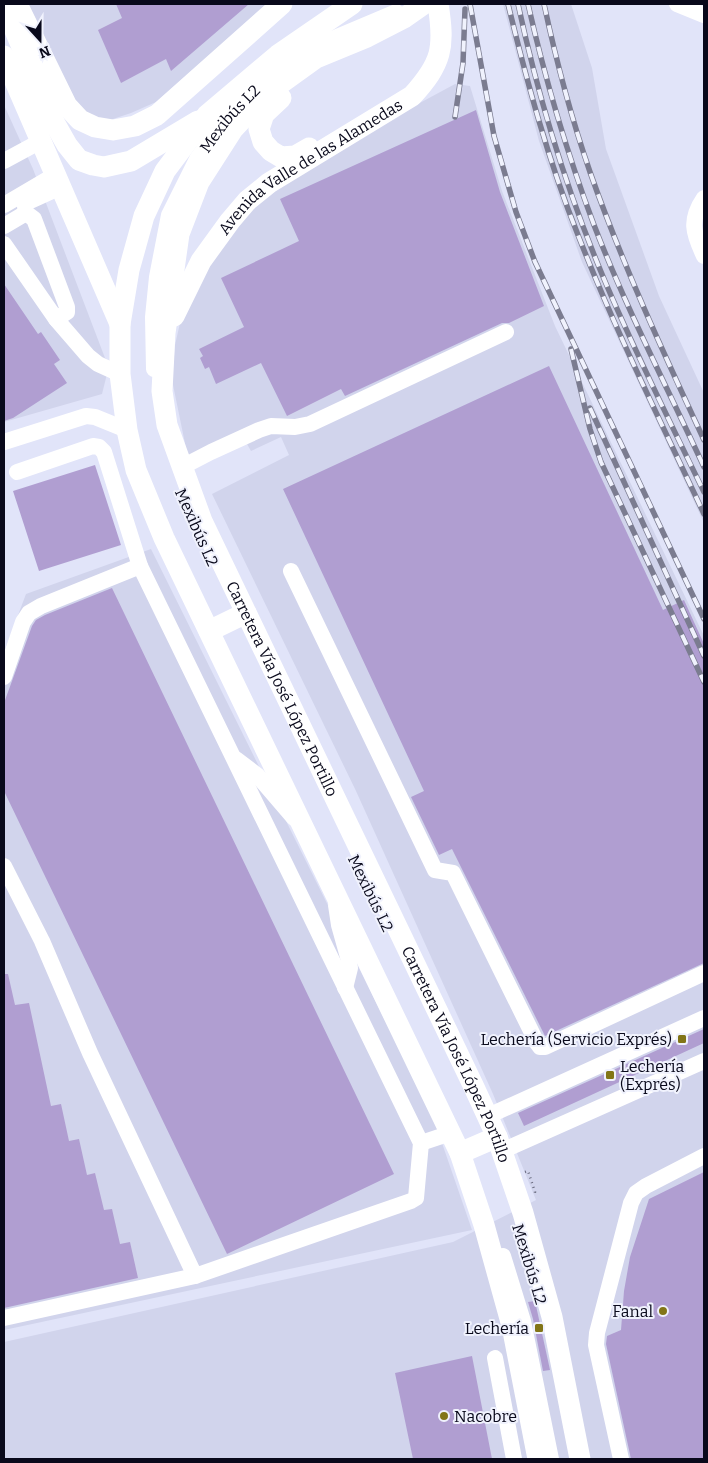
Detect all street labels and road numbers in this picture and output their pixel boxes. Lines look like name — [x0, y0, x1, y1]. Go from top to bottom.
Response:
street label: Mexibús L2 — [196, 81, 264, 156]
street label: Avenida Valle de las Alamedas — [214, 95, 406, 238]
street label: Mexibús L2 — [171, 485, 222, 569]
street label: Carretera Vía José López Portillo — [222, 578, 342, 799]
street label: Mexibús L2 — [344, 852, 397, 935]
street label: Carretera Vía José López Portillo — [398, 943, 514, 1165]
street label: Mexibús L2 — [508, 1222, 551, 1307]

